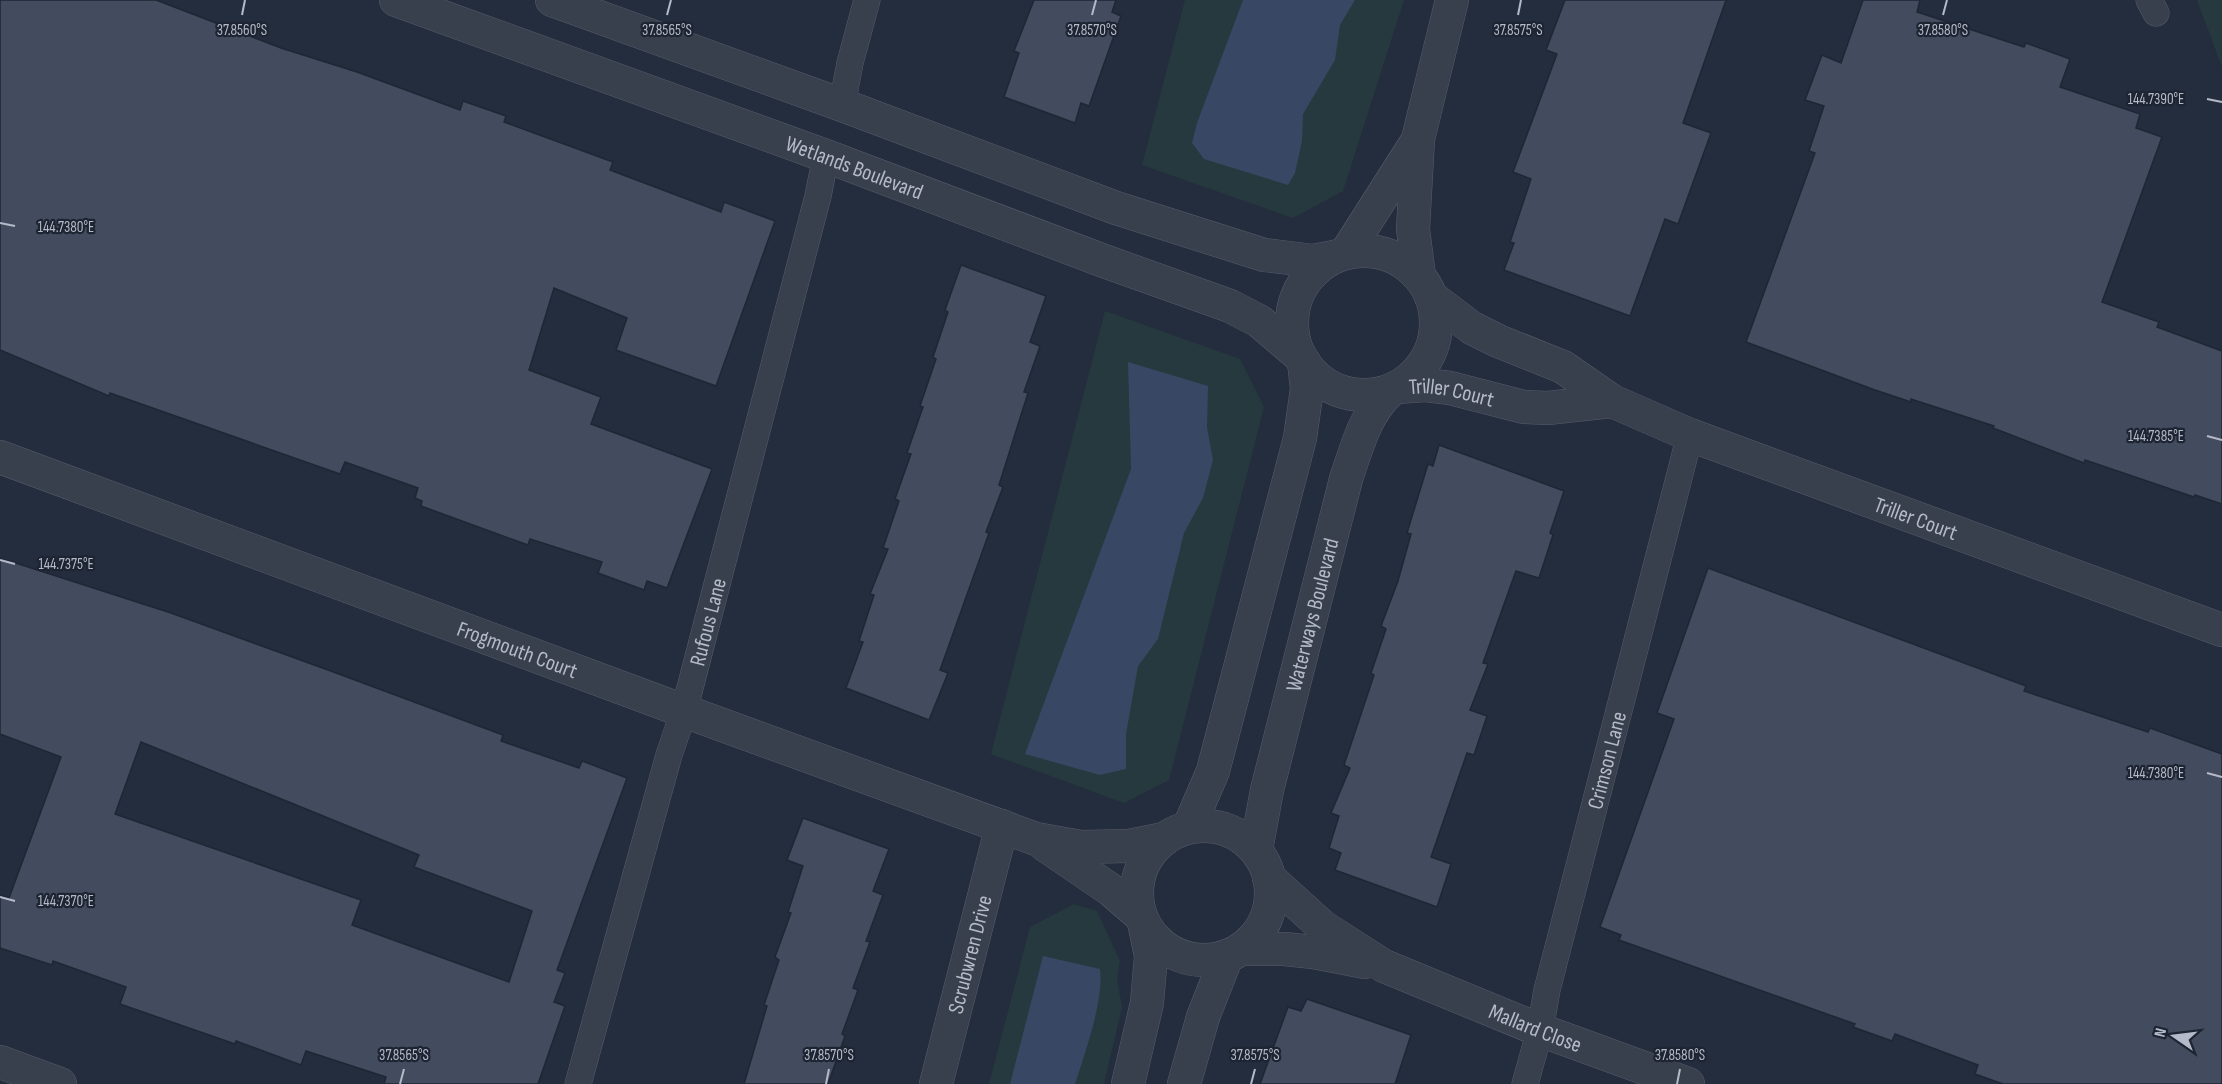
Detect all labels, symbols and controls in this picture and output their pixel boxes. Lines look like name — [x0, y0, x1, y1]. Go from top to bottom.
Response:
text: 37.8560°S — [217, 21, 267, 40]
text: 37.8565°S — [642, 21, 692, 40]
text: 37.8570°S — [1067, 21, 1117, 40]
text: 37.8575°S — [1493, 21, 1543, 40]
text: 37.8580°S — [1918, 21, 1968, 40]
text: 144.7390°E — [2128, 90, 2184, 109]
street label: Wetlands Boulevard — [782, 130, 927, 206]
text: 144.7380°E — [38, 218, 94, 237]
street label: Triller Court — [1408, 373, 1497, 414]
text: 144.7385°E — [2128, 427, 2184, 446]
street label: Triller Court — [1870, 492, 1961, 547]
street label: Waterways Boulevard — [1281, 535, 1345, 695]
text: 144.7375°E — [38, 555, 94, 574]
street label: Rufous Lane — [684, 575, 733, 669]
street label: Frogmouth Court — [453, 616, 581, 685]
street label: Crimson Lane — [1582, 709, 1633, 812]
text: 144.7380°E — [2128, 764, 2184, 783]
text: 144.7370°E — [38, 892, 94, 911]
street label: Scrubwren Drive — [943, 892, 999, 1017]
street label: Mallard Close — [1485, 999, 1585, 1059]
north arrow — [2144, 1006, 2204, 1066]
text: N — [2151, 1026, 2171, 1039]
text: 37.8565°S — [379, 1046, 429, 1065]
text: 37.8570°S — [804, 1046, 854, 1065]
text: 37.8575°S — [1230, 1046, 1280, 1065]
text: 37.8580°S — [1655, 1046, 1705, 1065]

